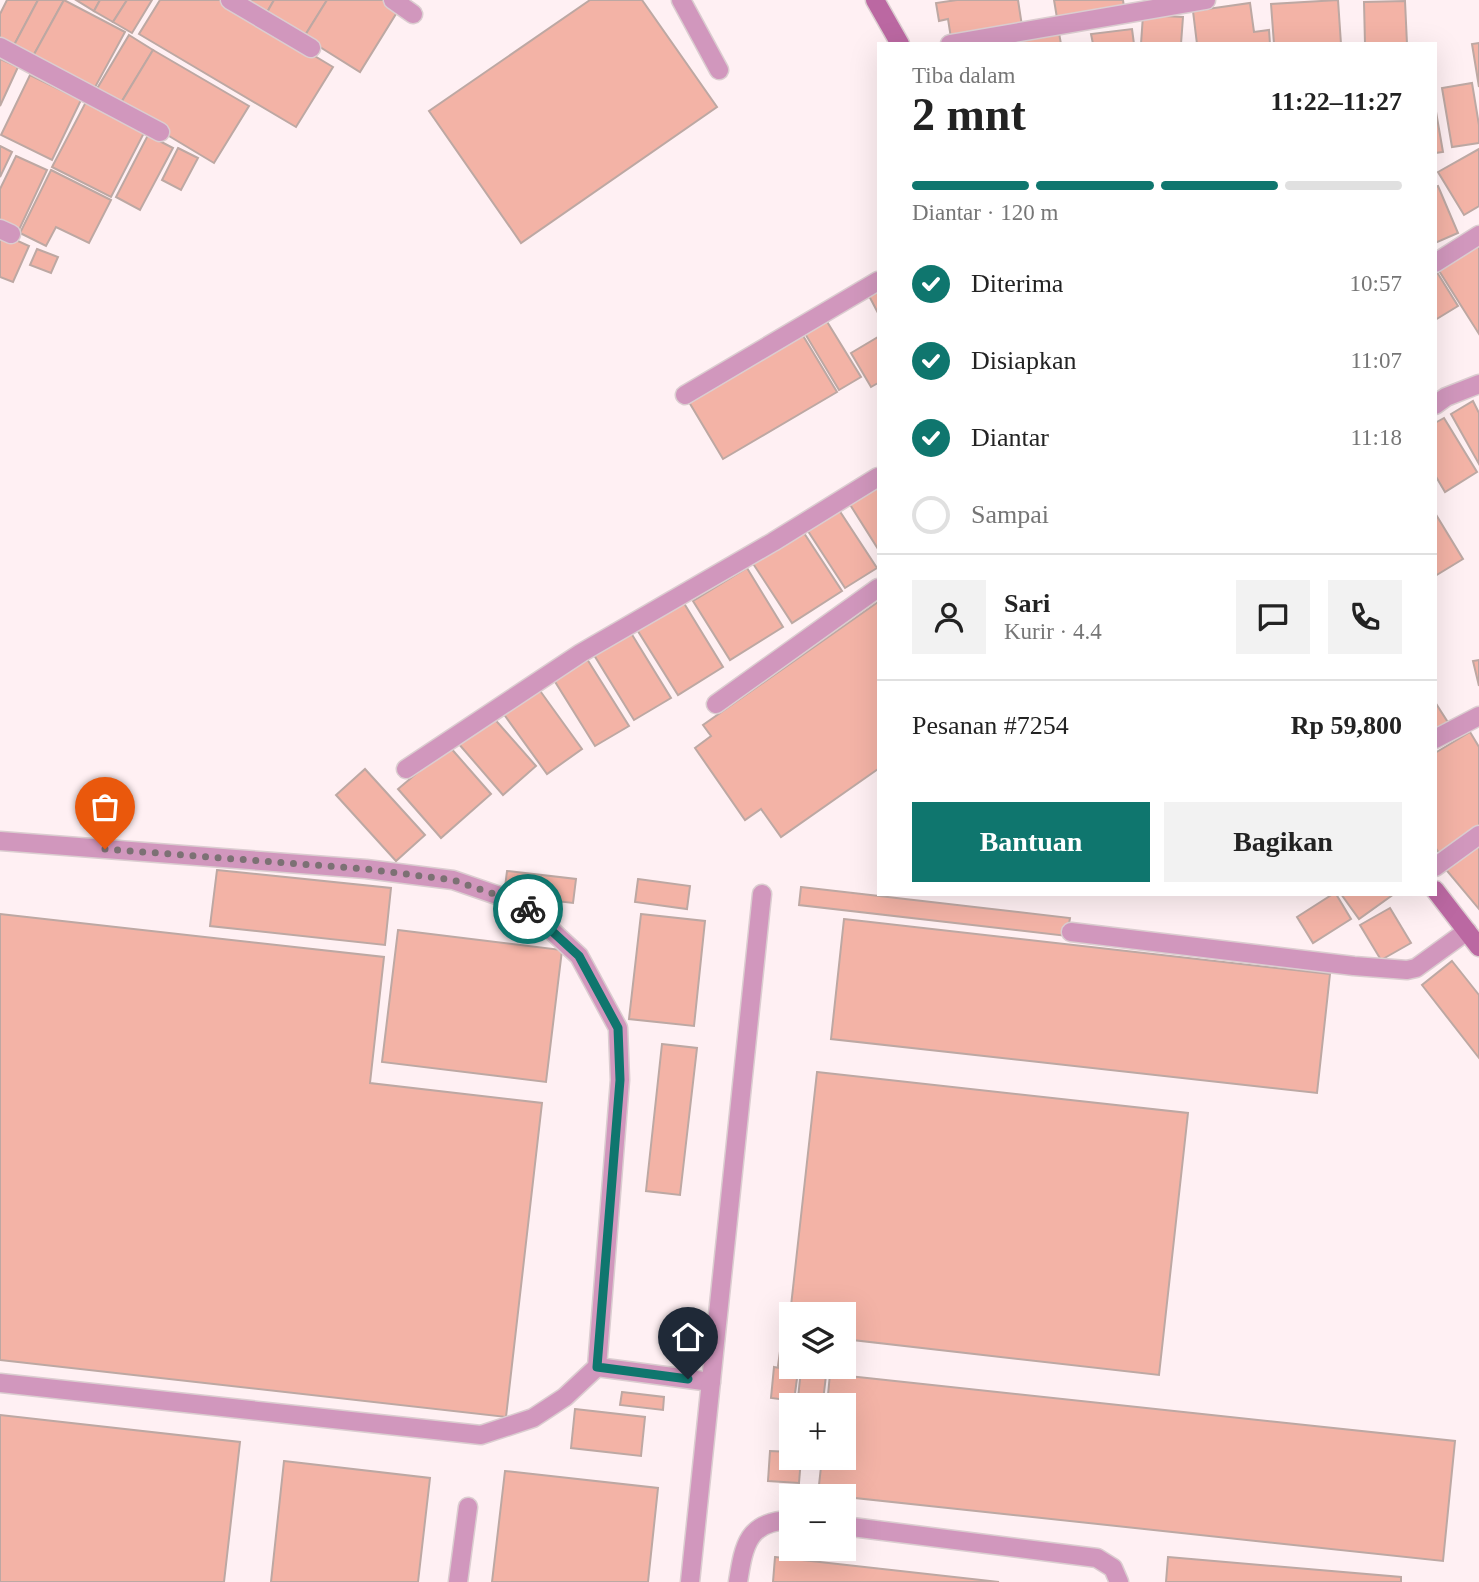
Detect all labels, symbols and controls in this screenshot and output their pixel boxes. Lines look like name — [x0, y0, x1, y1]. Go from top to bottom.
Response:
text: Tiba dalam — [912, 63, 1015, 88]
text: 11:22–11:27 — [1271, 87, 1402, 116]
text: 2 mnt — [912, 89, 1026, 140]
text: Diantar · 120 m — [912, 200, 1058, 225]
icon: check — [912, 265, 950, 303]
text: Diterima — [971, 269, 1063, 298]
text: 10:57 — [1350, 271, 1402, 296]
icon: check — [912, 342, 950, 380]
text: Disiapkan — [971, 346, 1076, 375]
text: 11:07 — [1350, 348, 1402, 373]
icon: check — [912, 419, 950, 457]
text: Diantar — [971, 423, 1049, 452]
text: 11:18 — [1350, 425, 1402, 450]
text: Sampai — [971, 500, 1049, 529]
button: person — [912, 580, 986, 654]
button: chat — [1236, 580, 1310, 654]
button: phone — [1328, 580, 1402, 654]
text: Sari — [1004, 589, 1050, 618]
text: Kurir · 4.4 — [1004, 619, 1102, 644]
text: Pesanan #7254 — [912, 711, 1069, 740]
text: Rp 59,800 — [1291, 711, 1402, 740]
pin — [75, 777, 135, 849]
icon: bag — [86, 788, 124, 826]
button: Bantuan — [912, 802, 1150, 882]
button: Bagikan — [1164, 802, 1402, 882]
courier — [493, 874, 563, 944]
icon: bike — [509, 890, 547, 928]
map controls — [779, 1302, 856, 1561]
button: layers — [779, 1302, 856, 1379]
pin — [658, 1307, 718, 1379]
icon: home — [669, 1318, 707, 1356]
button: + — [779, 1393, 856, 1470]
button: − — [779, 1484, 856, 1561]

